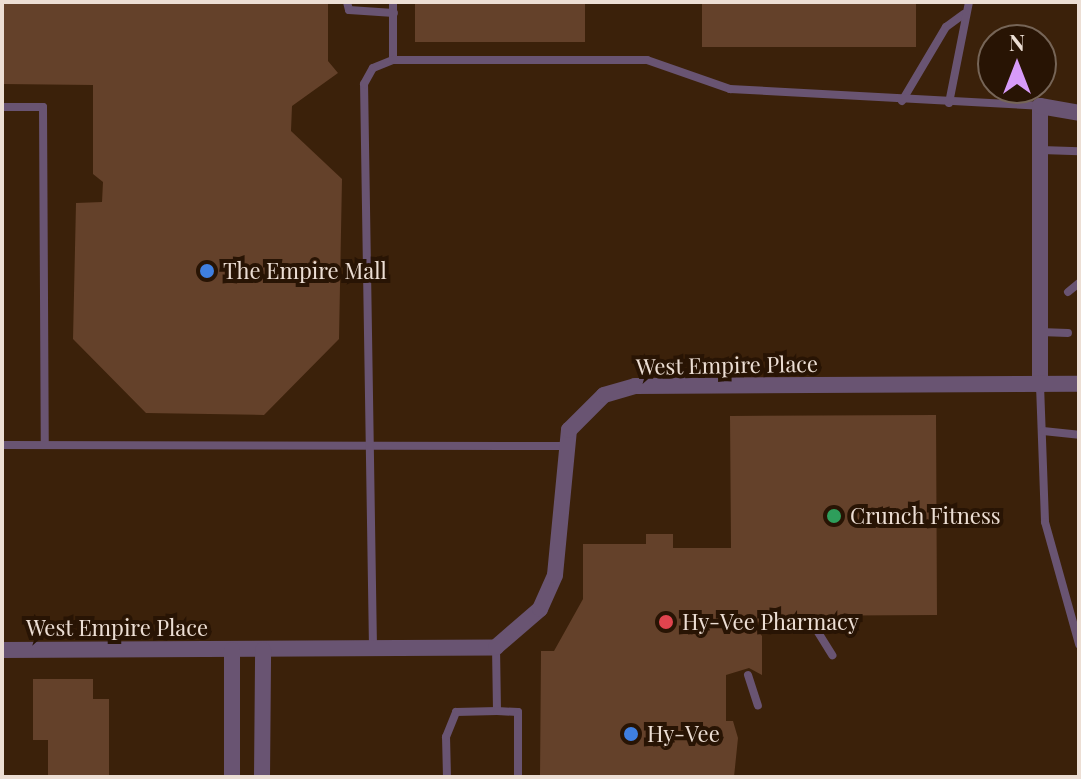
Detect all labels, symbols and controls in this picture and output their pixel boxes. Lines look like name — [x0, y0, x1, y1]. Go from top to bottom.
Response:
north arrow — [977, 24, 1057, 104]
text: N — [1009, 27, 1025, 57]
place label: The Empire Mall — [223, 258, 387, 284]
marker: The Empire Mall — [198, 262, 216, 280]
street label: West Empire Place — [636, 350, 818, 380]
place label: Crunch Fitness — [850, 503, 1001, 529]
marker: Crunch Fitness — [825, 507, 843, 525]
place label: Hy-Vee Pharmacy — [682, 609, 859, 635]
marker: Hy-Vee Pharmacy — [657, 613, 675, 631]
street label: West Empire Place — [26, 615, 208, 641]
place label: Hy-Vee — [647, 721, 720, 747]
marker: Hy-Vee — [622, 725, 640, 743]

